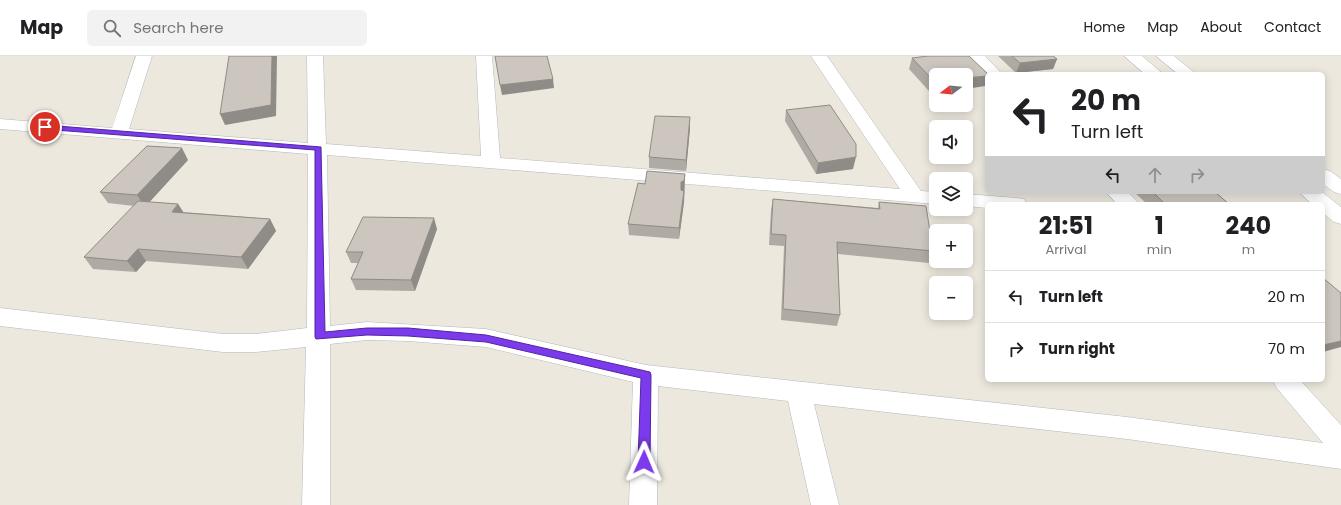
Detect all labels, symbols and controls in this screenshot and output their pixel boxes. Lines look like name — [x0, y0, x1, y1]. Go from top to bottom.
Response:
search box — [87, 10, 367, 46]
text: Map — [20, 14, 63, 41]
icon: search — [101, 17, 123, 39]
text: Search here — [133, 17, 224, 38]
text: Home — [1083, 17, 1125, 37]
text: Map — [1147, 17, 1178, 37]
text: About — [1200, 17, 1242, 37]
text: Contact — [1264, 17, 1321, 37]
north arrow — [929, 68, 973, 112]
map controls — [929, 68, 973, 320]
text: 20 m — [1071, 81, 1141, 120]
icon: left — [1005, 88, 1057, 140]
pin — [28, 110, 62, 144]
icon: arrive — [34, 116, 56, 138]
text: Turn left — [1071, 119, 1143, 144]
button: sound — [929, 120, 973, 164]
icon: left — [1102, 164, 1124, 186]
icon: ahead — [1144, 164, 1166, 186]
icon: right — [1186, 164, 1208, 186]
button: layers — [929, 172, 973, 216]
text: 21:51 — [1039, 209, 1093, 242]
text: 1 — [1155, 209, 1164, 242]
text: 240 — [1226, 209, 1271, 242]
button: + — [929, 224, 973, 268]
text: Arrival — [1045, 240, 1086, 259]
text: min — [1147, 240, 1172, 259]
text: m — [1242, 240, 1255, 259]
button: − — [929, 276, 973, 320]
icon: left — [1005, 286, 1027, 308]
text: Turn left — [1039, 286, 1103, 307]
text: 20 m — [1267, 286, 1305, 307]
icon: right — [1005, 338, 1027, 360]
text: Turn right — [1039, 338, 1115, 359]
text: 70 m — [1268, 338, 1305, 359]
position arrow — [623, 441, 665, 483]

